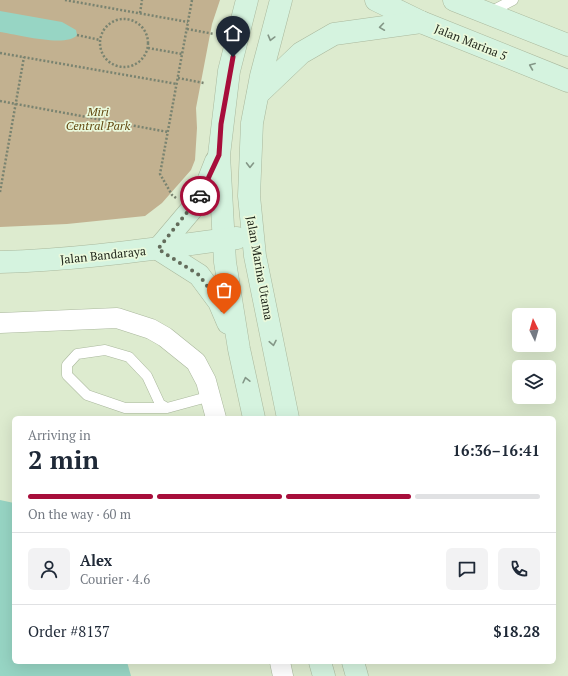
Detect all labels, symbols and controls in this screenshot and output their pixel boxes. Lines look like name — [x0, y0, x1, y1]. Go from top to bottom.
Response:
pin — [216, 16, 250, 57]
street label: Jalan Marina 5 — [432, 21, 510, 63]
icon: home — [222, 22, 244, 44]
one-way arrow — [379, 22, 385, 31]
one-way arrow — [267, 34, 276, 41]
one-way arrow — [528, 63, 535, 71]
park label: Miri Central Park — [66, 104, 130, 133]
one-way arrow — [245, 162, 254, 168]
courier — [180, 176, 220, 216]
icon: car — [189, 185, 211, 207]
street label: Jalan Marina Utama — [243, 215, 277, 321]
street label: Jalan Bandaraya — [59, 243, 147, 267]
pin — [207, 273, 241, 314]
icon: bag — [213, 279, 235, 301]
north arrow — [512, 308, 556, 352]
map controls — [512, 308, 556, 404]
one-way arrow — [269, 340, 277, 346]
button: layers — [512, 360, 556, 404]
one-way arrow — [242, 377, 250, 383]
text: Arriving in — [28, 426, 91, 444]
text: 16:36–16:41 — [453, 440, 540, 460]
text: 2 min — [28, 442, 99, 476]
text: On the way · 60 m — [28, 505, 131, 523]
button: person — [28, 548, 70, 590]
button: chat — [446, 548, 488, 590]
button: phone — [498, 548, 540, 590]
text: Alex — [80, 550, 112, 570]
text: Courier · 4.6 — [80, 570, 150, 588]
text: Order #8137 — [28, 621, 110, 641]
text: $18.28 — [493, 621, 540, 641]

